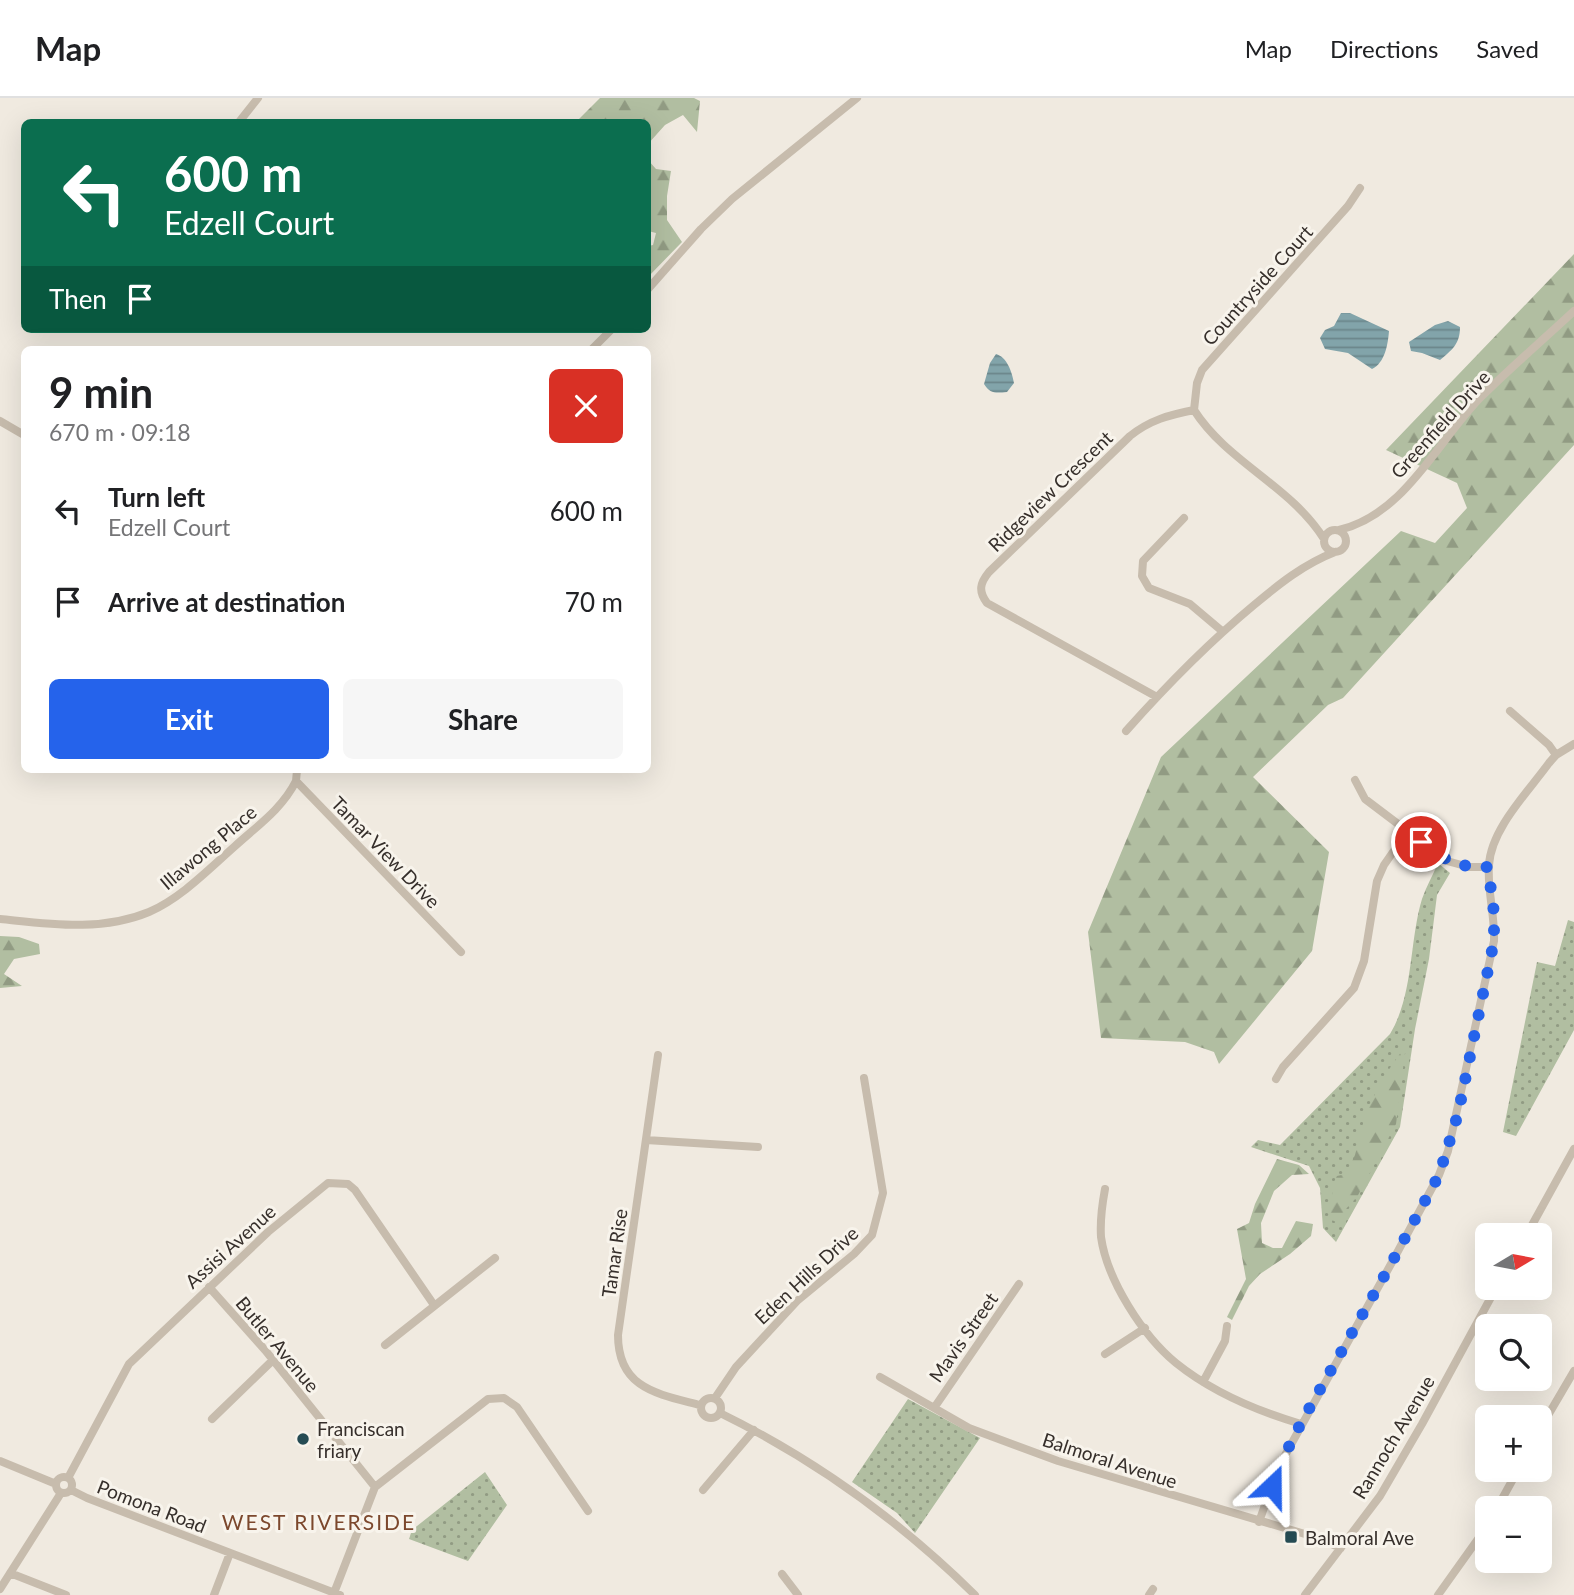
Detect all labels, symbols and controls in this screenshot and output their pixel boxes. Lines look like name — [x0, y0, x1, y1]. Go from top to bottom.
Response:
text: Map — [35, 28, 101, 68]
text: Map — [1245, 34, 1292, 63]
text: Directions — [1330, 34, 1438, 63]
text: Saved — [1476, 34, 1539, 63]
text: 600 m — [164, 144, 302, 202]
icon: left — [49, 147, 140, 238]
text: Edzell Court — [164, 203, 334, 242]
street label: Countryside Court — [1197, 220, 1317, 350]
icon: arrive — [121, 280, 159, 318]
text: Then — [49, 283, 107, 315]
street label: Greenfield Drive — [1386, 365, 1494, 483]
text: 9 min — [49, 367, 153, 417]
button: close — [549, 369, 623, 443]
text: 670 m · 09:18 — [49, 418, 191, 446]
street label: Ridgeview Crescent — [983, 426, 1117, 556]
text: Turn left — [108, 481, 205, 513]
icon: left — [49, 492, 87, 530]
text: 600 m — [550, 495, 623, 527]
text: Edzell Court — [108, 513, 230, 541]
icon: arrive — [49, 583, 87, 621]
text: Arrive at destination — [108, 586, 345, 618]
text: 70 m — [565, 586, 623, 618]
button: Exit — [49, 679, 329, 759]
button: Share — [343, 679, 623, 759]
street label: Tamar View Drive — [327, 791, 445, 913]
street label: Illawong Place — [155, 800, 261, 894]
pin — [1391, 812, 1451, 872]
icon: arrive — [1402, 823, 1440, 861]
street label: Assisi Avenue — [180, 1199, 280, 1293]
street label: Tamar Rise — [596, 1207, 632, 1299]
street label: Eden Hills Drive — [750, 1221, 862, 1329]
north arrow — [1475, 1223, 1552, 1300]
map controls — [1475, 1223, 1552, 1573]
street label: Mavis Street — [924, 1288, 1002, 1386]
street label: Butler Avenue — [231, 1292, 325, 1396]
button: search — [1475, 1314, 1552, 1391]
street label: Rannoch Avenue — [1347, 1371, 1439, 1503]
button: + — [1475, 1405, 1552, 1482]
place label: Franciscan friary — [317, 1417, 405, 1462]
street label: Balmoral Avenue — [1040, 1427, 1180, 1493]
marker: Franciscan friary — [295, 1431, 311, 1447]
position arrow — [1235, 1449, 1309, 1523]
street label: Pomona Road — [94, 1475, 210, 1537]
button: − — [1475, 1496, 1552, 1573]
district label: WEST RIVERSIDE — [222, 1509, 416, 1534]
place label: Balmoral Ave — [1305, 1526, 1414, 1549]
marker: Balmoral Ave — [1283, 1529, 1299, 1545]

